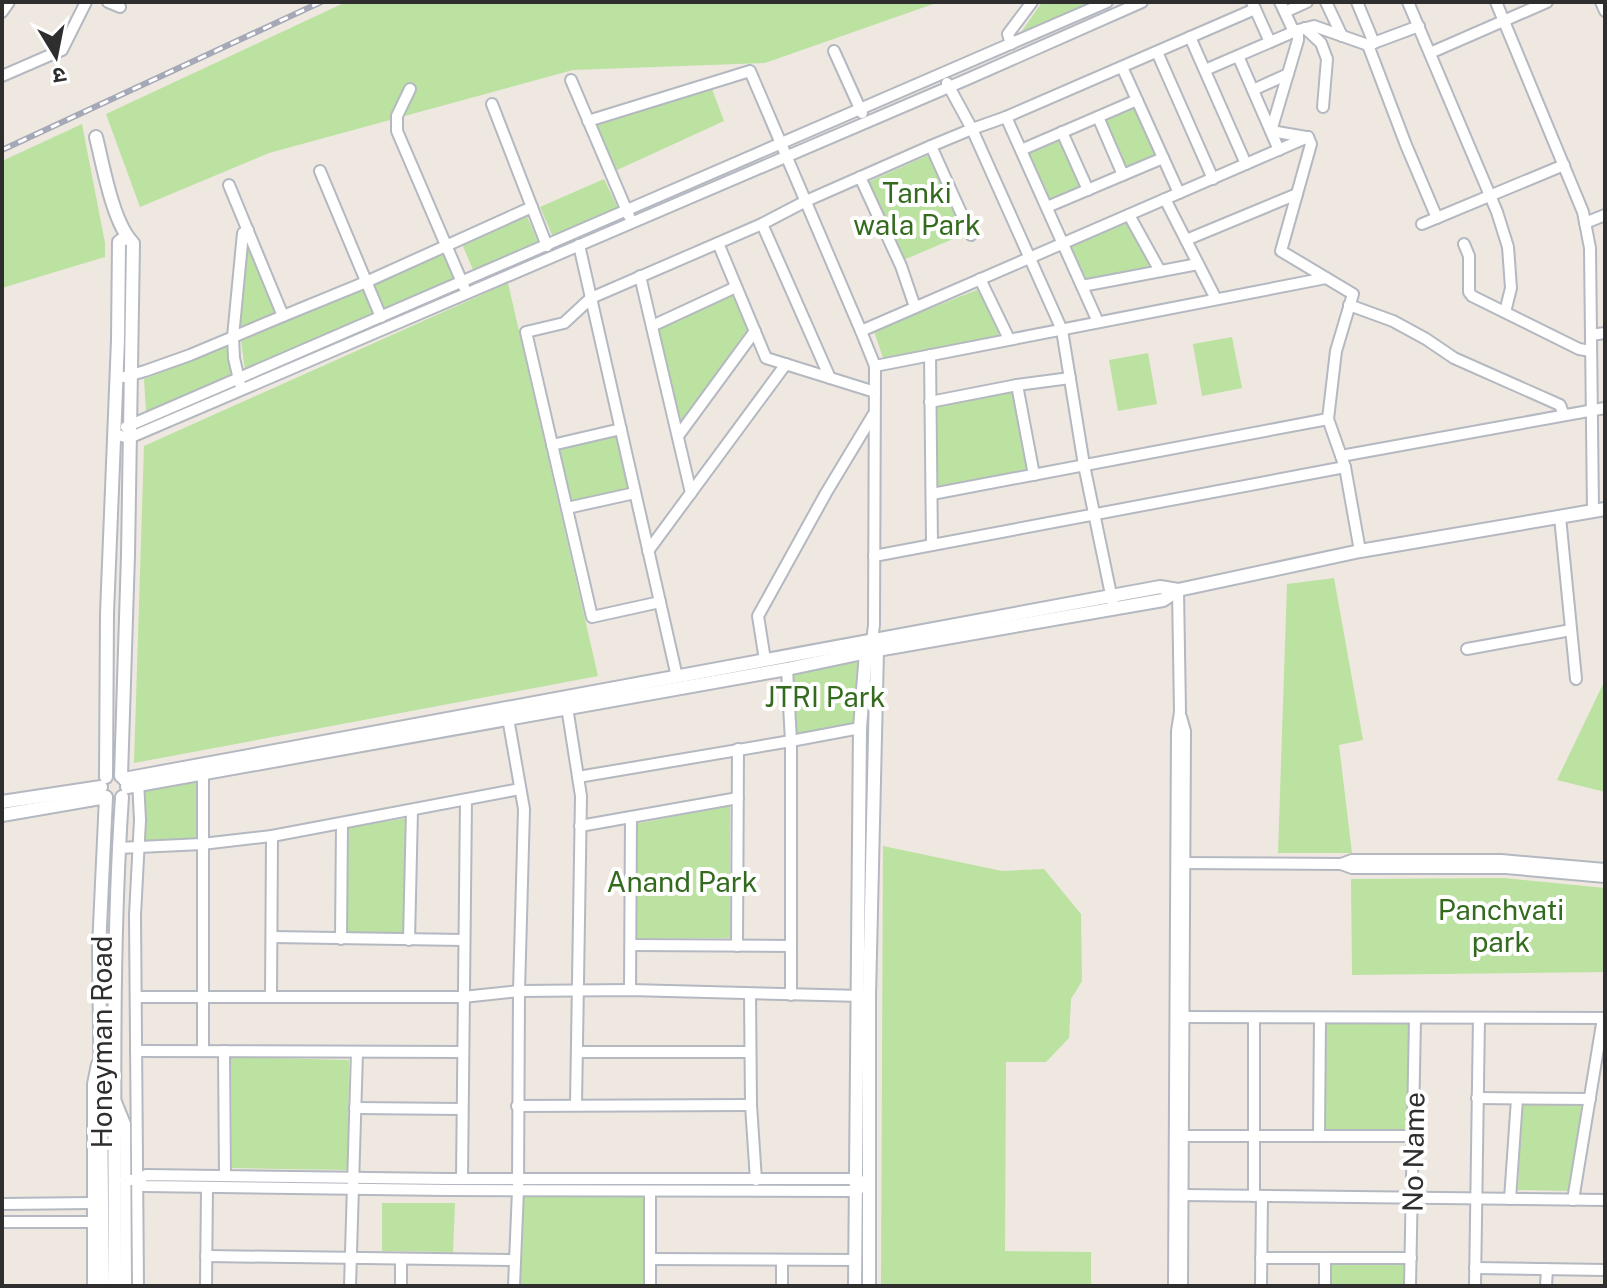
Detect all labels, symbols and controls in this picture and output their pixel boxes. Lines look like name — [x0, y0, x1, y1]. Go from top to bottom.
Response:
north arrow — [16, 16, 96, 96]
text: उ — [50, 62, 68, 90]
park label: Tanki wala Park — [853, 176, 981, 241]
park label: JTRI Park — [765, 680, 885, 713]
park label: Anand Park — [607, 865, 757, 898]
park label: Panchvati park — [1438, 893, 1564, 958]
street label: Honeyman Road — [85, 936, 118, 1148]
street label: No Name — [1395, 1092, 1431, 1212]

